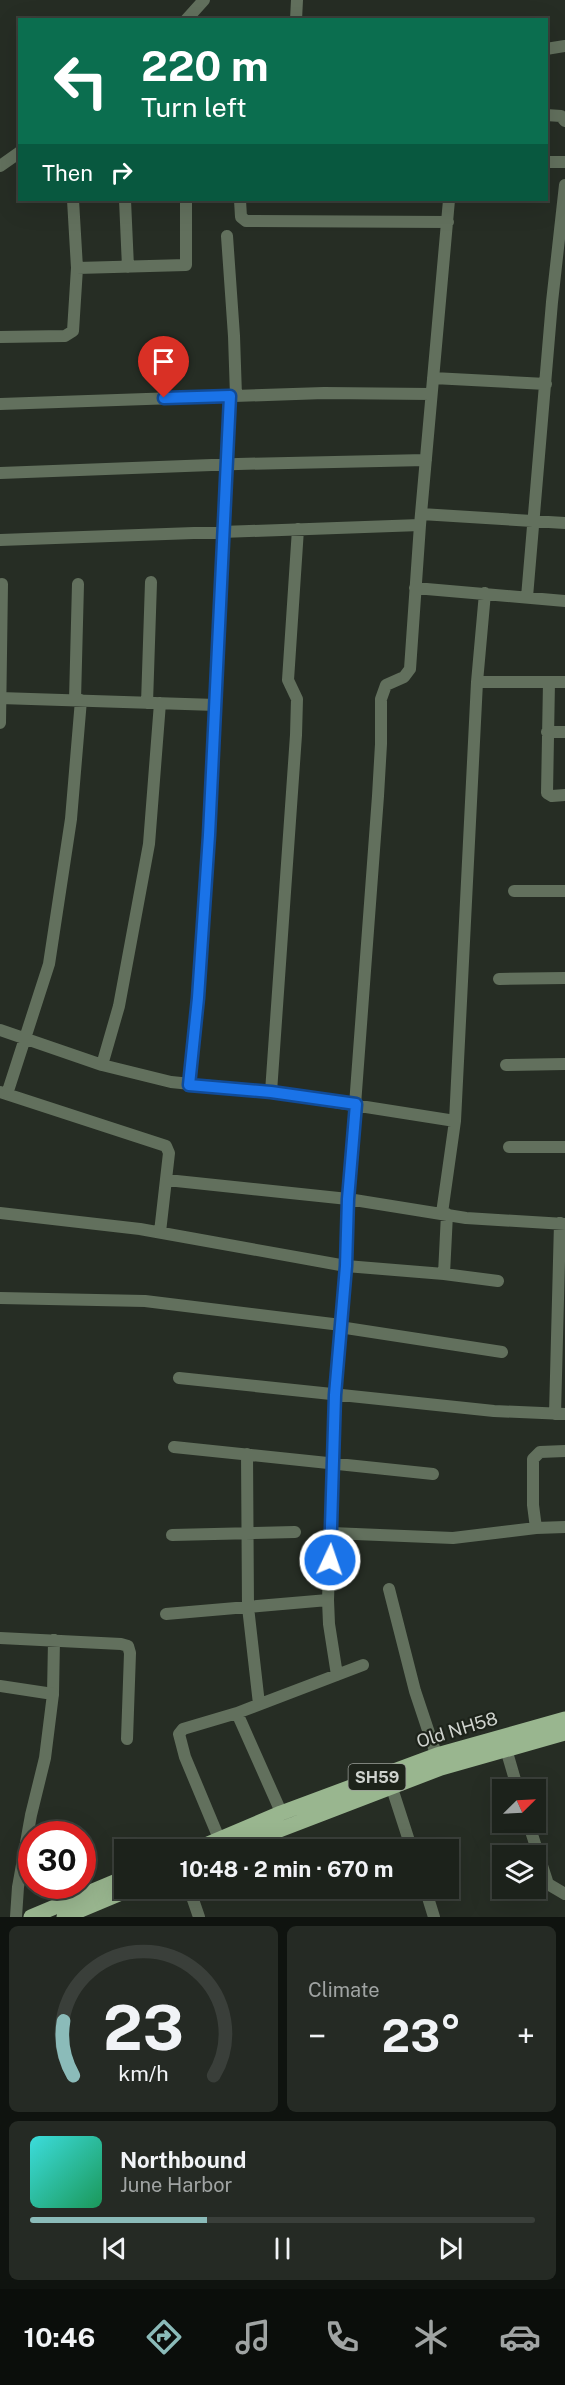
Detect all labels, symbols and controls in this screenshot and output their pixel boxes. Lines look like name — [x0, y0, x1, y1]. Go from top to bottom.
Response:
text: 220 m — [141, 41, 269, 90]
icon: left — [42, 42, 120, 120]
text: Turn left — [141, 91, 247, 123]
icon: right — [105, 156, 138, 189]
text: Then — [42, 160, 93, 186]
pin — [138, 336, 189, 398]
icon: arrive — [147, 345, 180, 378]
position arrow — [298, 1528, 362, 1592]
street label: Old NH58 — [414, 1707, 500, 1752]
road number: SH59 — [348, 1764, 406, 1790]
north arrow — [492, 1779, 546, 1833]
map controls — [492, 1779, 546, 1899]
speed limit sign: 30 — [18, 1821, 96, 1899]
button: layers — [492, 1845, 546, 1899]
text: 10:48 · 2 min · 670 m — [180, 1856, 393, 1882]
text: Climate — [308, 1978, 380, 2002]
text: 23 — [103, 1991, 184, 2064]
text: 23° — [382, 2009, 461, 2062]
text: − — [308, 2017, 326, 2055]
text: + — [517, 2017, 535, 2055]
text: km/h — [118, 2061, 169, 2086]
text: Northbound — [120, 2147, 246, 2173]
text: June Harbor — [120, 2173, 232, 2197]
icon: previous — [98, 2232, 131, 2265]
icon: pause — [266, 2232, 299, 2265]
icon: next — [434, 2232, 467, 2265]
icon: directions — [143, 2316, 185, 2358]
icon: music — [232, 2316, 274, 2358]
icon: phone — [321, 2316, 363, 2358]
icon: climate — [410, 2316, 452, 2358]
icon: car — [499, 2316, 541, 2358]
text: 10:46 — [24, 2321, 95, 2353]

